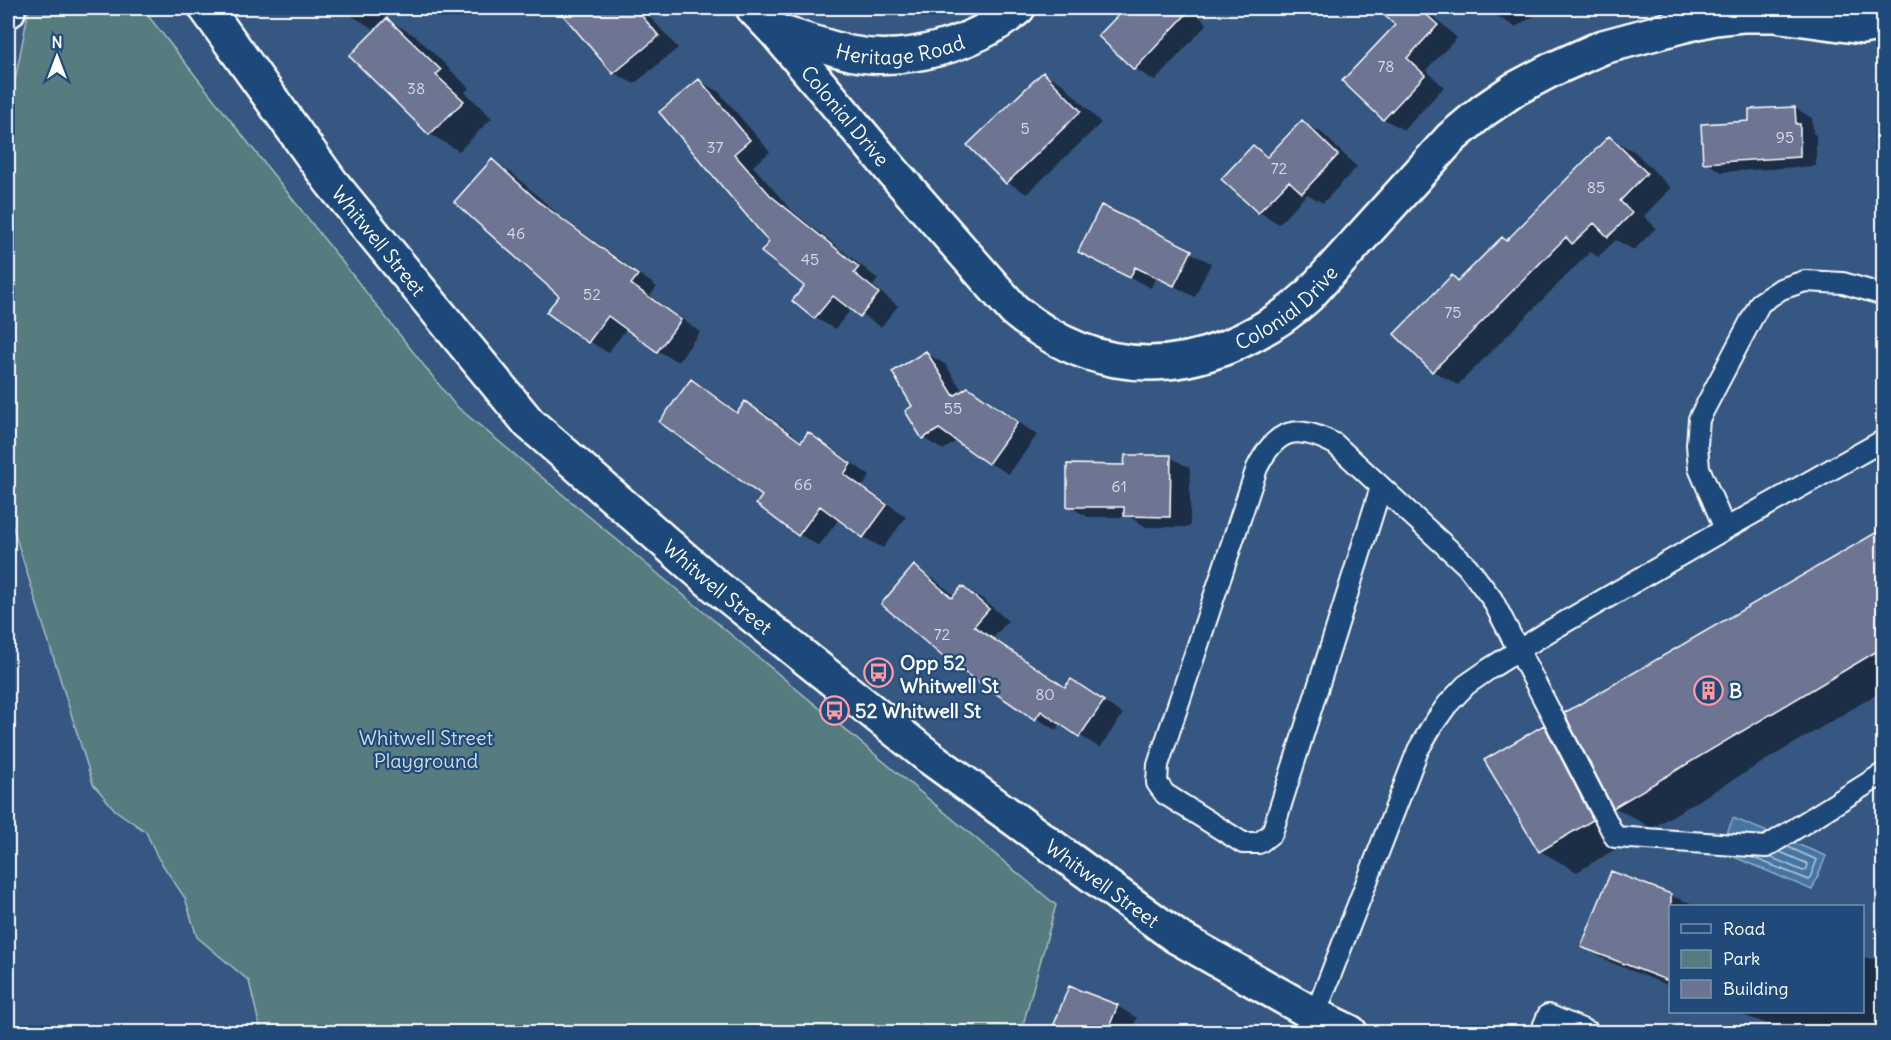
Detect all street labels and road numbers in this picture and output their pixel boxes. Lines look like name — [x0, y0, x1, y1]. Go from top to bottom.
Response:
street label: Heritage Road — [833, 29, 968, 69]
street label: Colonial Drive — [796, 60, 895, 171]
street label: Whitwell Street — [327, 181, 432, 301]
street label: Colonial Drive — [1231, 260, 1342, 354]
street label: Whitwell Street — [658, 534, 778, 639]
street label: Whitwell Street — [1041, 833, 1165, 933]

